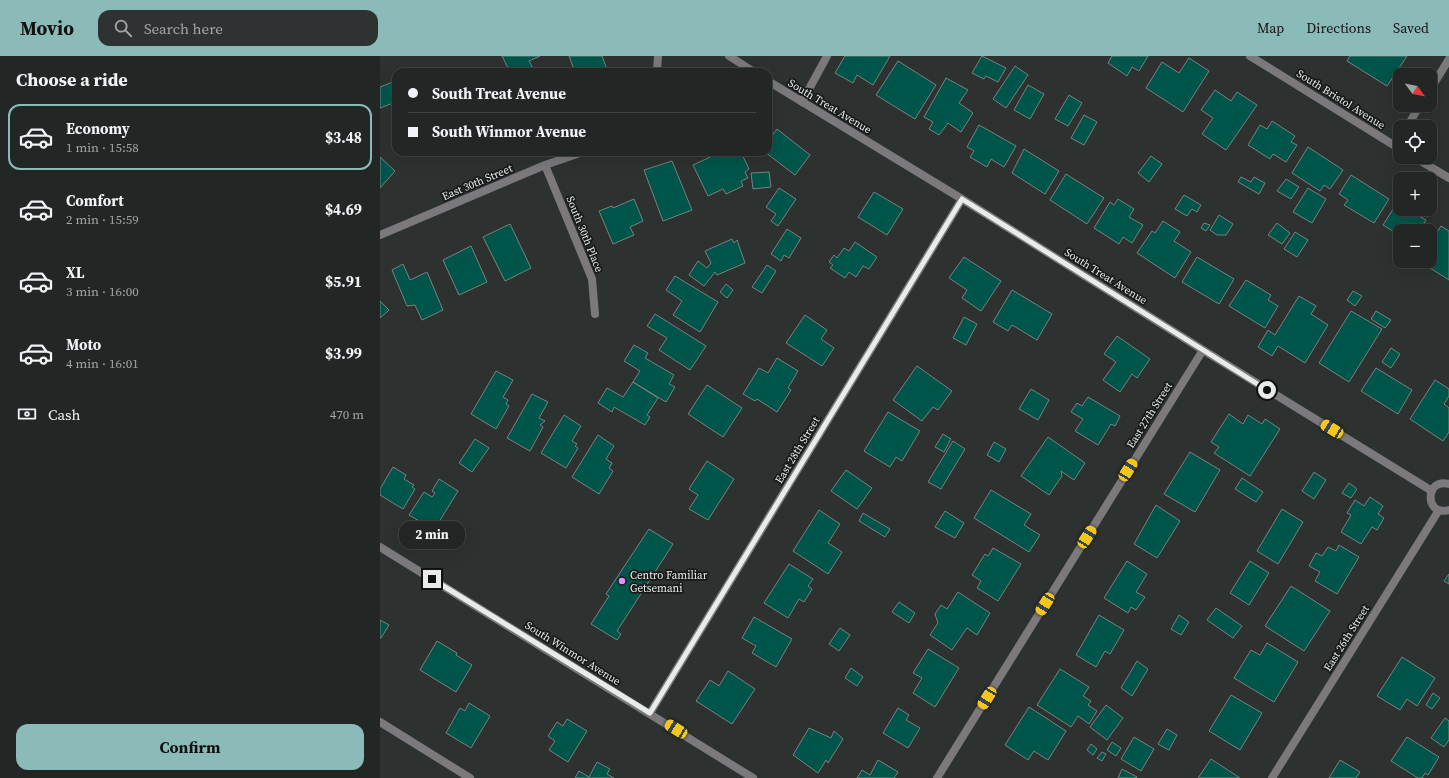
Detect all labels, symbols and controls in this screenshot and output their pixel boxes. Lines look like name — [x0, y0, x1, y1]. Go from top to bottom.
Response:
search box — [98, 10, 378, 46]
text: Movio — [20, 15, 74, 41]
icon: search — [112, 17, 134, 39]
text: Search here — [144, 18, 223, 39]
text: Map — [1257, 18, 1284, 38]
text: Directions — [1306, 18, 1371, 38]
text: Saved — [1393, 18, 1429, 38]
street label: South Bristol Avenue — [1294, 66, 1388, 133]
text: Choose a ride — [16, 67, 128, 92]
north arrow — [1393, 68, 1437, 112]
map controls — [1393, 68, 1437, 268]
street label: South Treat Avenue — [785, 76, 875, 137]
text: South Treat Avenue — [432, 83, 566, 104]
text: Economy — [66, 118, 130, 139]
icon: car — [18, 119, 54, 155]
button: locate — [1393, 120, 1437, 164]
text: South Winmor Avenue — [432, 121, 586, 142]
text: $3.48 — [325, 127, 362, 148]
text: 1 min · 15:58 — [66, 139, 139, 156]
street label: East 30th Street — [440, 161, 515, 204]
button: + — [1393, 172, 1437, 216]
text: Comfort — [66, 190, 124, 211]
icon: car — [18, 191, 54, 227]
street label: South 30th Place — [562, 194, 607, 275]
text: $4.69 — [325, 199, 362, 220]
text: 2 min · 15:59 — [66, 211, 139, 228]
button: − — [1393, 224, 1437, 268]
street label: South Treat Avenue — [1062, 245, 1150, 308]
text: XL — [66, 262, 85, 283]
icon: car — [18, 263, 54, 299]
text: $5.91 — [325, 271, 362, 292]
text: 3 min · 16:00 — [66, 283, 139, 300]
text: Moto — [66, 334, 101, 355]
icon: car — [18, 335, 54, 371]
text: $3.99 — [325, 343, 362, 364]
text: 4 min · 16:01 — [66, 355, 139, 372]
street label: East 27th Street — [1123, 379, 1176, 451]
route start — [1258, 381, 1276, 399]
icon: cash — [16, 403, 38, 425]
text: Cash — [48, 404, 80, 425]
text: 470 m — [330, 406, 364, 423]
street label: East 28th Street — [772, 414, 823, 486]
car — [1319, 418, 1345, 440]
car — [1117, 457, 1139, 483]
callout: 2 min — [399, 521, 465, 549]
car — [1076, 524, 1098, 550]
text: 2 min — [415, 526, 449, 543]
place label: Centro Familiar Getsemani — [630, 568, 708, 596]
route end — [423, 570, 441, 588]
marker: Centro Familiar Getsemani — [617, 576, 627, 586]
car — [1034, 591, 1056, 617]
street label: East 26th Street — [1320, 602, 1373, 674]
street label: South Winmor Avenue — [522, 618, 624, 689]
car — [976, 685, 998, 711]
car — [663, 718, 689, 740]
button: Confirm — [16, 724, 364, 770]

